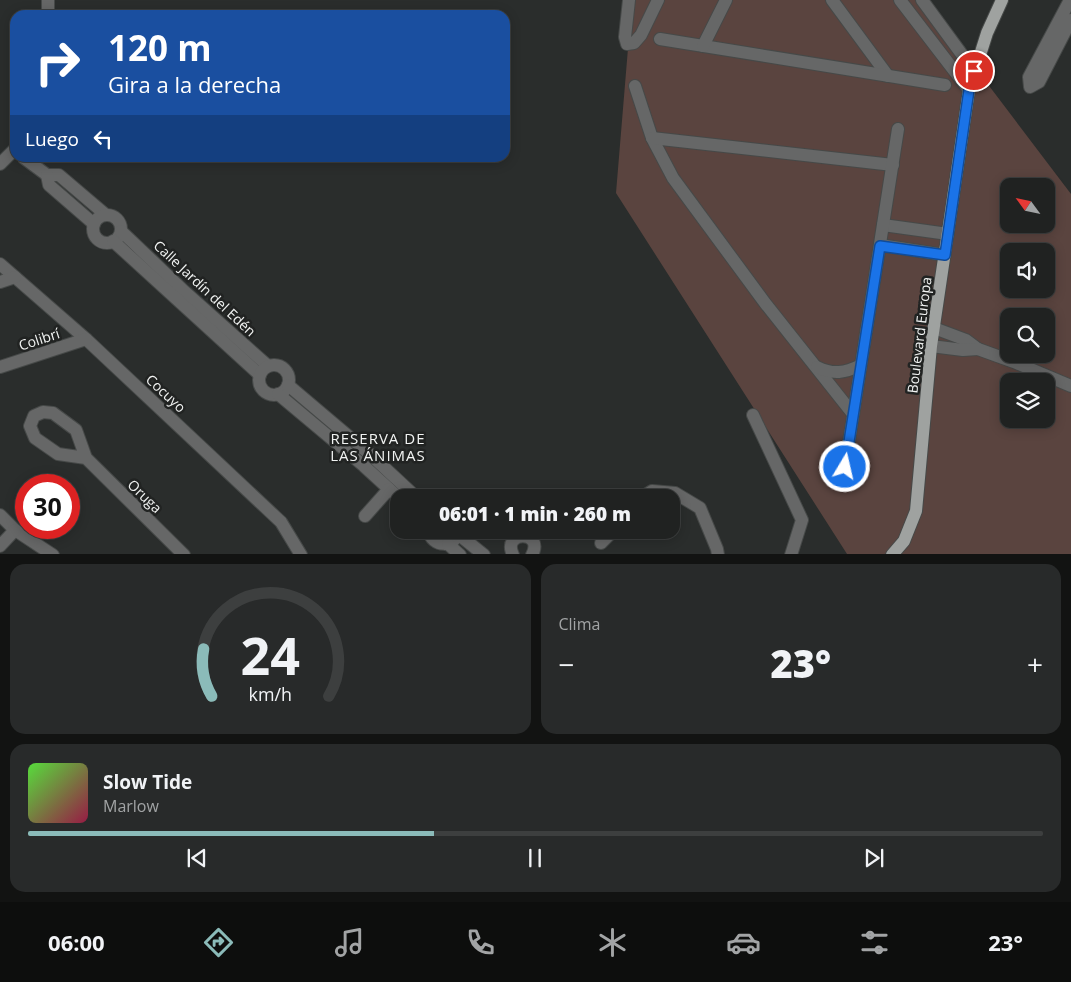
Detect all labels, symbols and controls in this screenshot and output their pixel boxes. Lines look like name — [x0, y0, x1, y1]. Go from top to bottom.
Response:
text: 120 m — [108, 24, 212, 71]
icon: right — [25, 30, 90, 95]
pin — [953, 50, 995, 92]
icon: arrive — [960, 57, 988, 85]
text: Gira a la derecha — [108, 69, 281, 99]
icon: left — [89, 125, 117, 153]
text: Luego — [25, 126, 79, 152]
north arrow — [1000, 178, 1055, 232]
map controls — [1000, 178, 1055, 428]
street label: Calle Jardín del Edén — [150, 236, 260, 340]
button: sound — [1000, 243, 1055, 298]
street label: Boulevard Europa — [902, 276, 936, 394]
button: search — [1000, 308, 1055, 363]
street label: Colibrí — [16, 323, 62, 355]
street label: Cocuyo — [142, 370, 190, 416]
button: layers — [1000, 373, 1055, 428]
district label: RESERVA DE LAS ÁNIMAS — [330, 428, 426, 465]
position arrow — [818, 440, 870, 492]
speed limit sign: 30 — [15, 474, 80, 539]
street label: Oruga — [124, 475, 166, 517]
text: 06:01 · 1 min · 260 m — [439, 501, 631, 527]
text: Clima — [559, 613, 600, 635]
text: 24 — [241, 619, 300, 690]
text: 23° — [770, 637, 831, 689]
text: − — [559, 645, 575, 683]
text: + — [1027, 645, 1043, 683]
text: km/h — [249, 682, 292, 706]
text: Slow Tide — [103, 769, 192, 795]
text: Marlow — [103, 795, 159, 817]
icon: previous — [183, 844, 211, 872]
icon: pause — [521, 844, 549, 872]
icon: next — [860, 844, 888, 872]
icon: directions — [201, 925, 236, 960]
icon: music — [332, 925, 367, 960]
icon: phone — [463, 925, 498, 960]
icon: climate — [595, 925, 630, 960]
icon: car — [726, 925, 761, 960]
icon: filters — [857, 925, 892, 960]
text: 06:00 — [48, 927, 105, 957]
text: 23° — [988, 927, 1023, 957]

